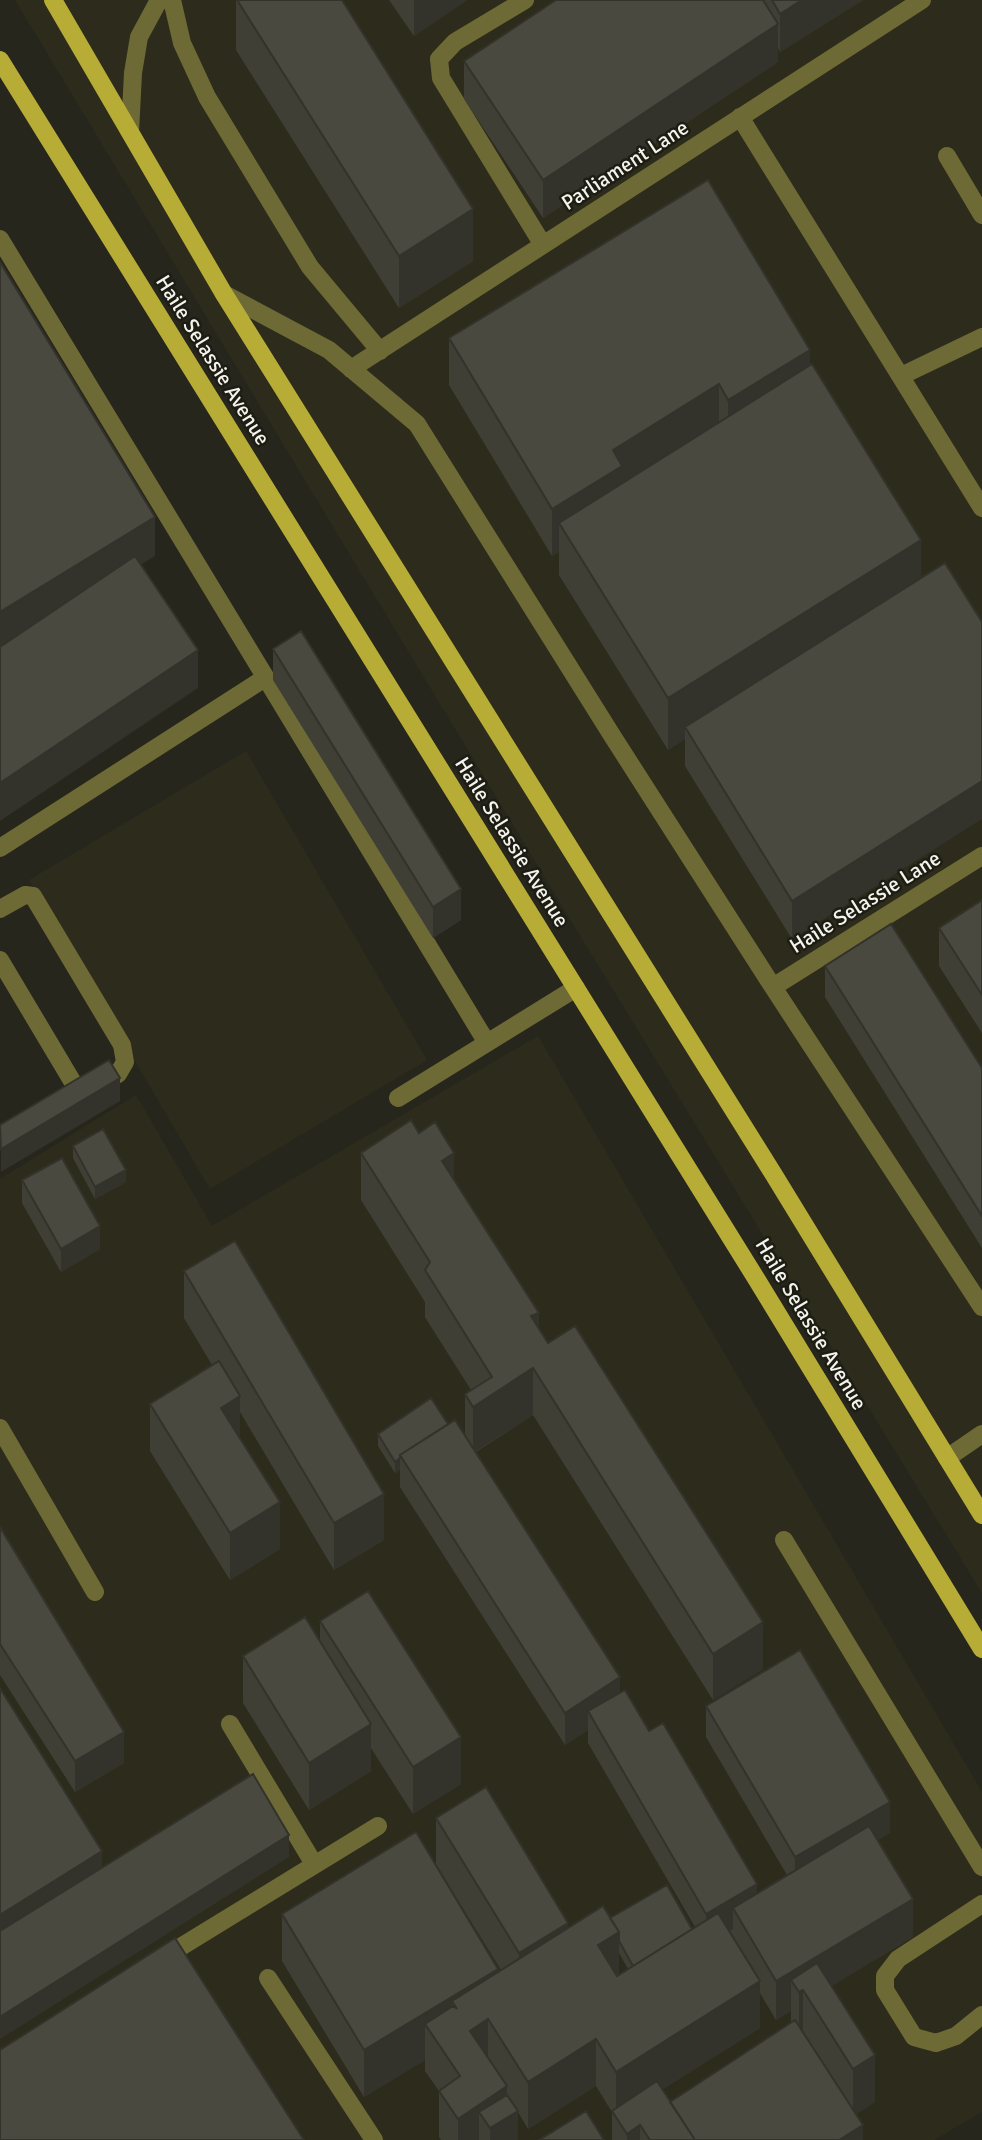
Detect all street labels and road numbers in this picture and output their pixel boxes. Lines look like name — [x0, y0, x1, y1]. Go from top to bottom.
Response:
street label: Parliament Lane — [557, 114, 693, 216]
street label: Haile Selassie Avenue — [150, 270, 276, 450]
street label: Haile Selassie Avenue — [449, 752, 575, 932]
street label: Haile Selassie Lane — [785, 845, 945, 959]
street label: Haile Selassie Avenue — [749, 1233, 873, 1415]

